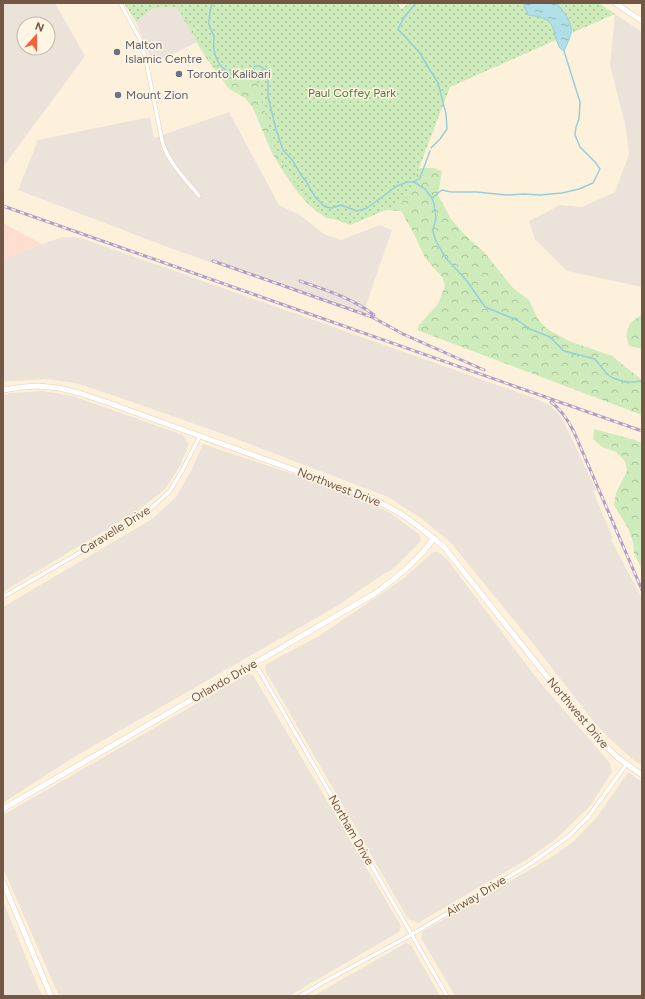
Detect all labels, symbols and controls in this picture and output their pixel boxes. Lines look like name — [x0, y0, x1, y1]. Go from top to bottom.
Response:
north arrow — [16, 16, 56, 56]
text: N — [33, 20, 46, 35]
place label: Malton Islamic Centre — [125, 38, 203, 66]
marker: Malton Islamic Centre — [112, 47, 122, 57]
place label: Toronto Kalibari — [187, 67, 271, 81]
marker: Toronto Kalibari — [174, 69, 184, 79]
park label: Paul Coffey Park — [308, 86, 396, 100]
place label: Mount Zion — [126, 88, 188, 102]
marker: Mount Zion — [113, 90, 123, 100]
street label: Northwest Drive — [295, 465, 383, 509]
street label: Caravelle Drive — [77, 503, 153, 557]
street label: Orlando Drive — [189, 656, 260, 705]
street label: Northwest Drive — [544, 675, 612, 752]
street label: Northam Drive — [325, 792, 377, 868]
street label: Airway Drive — [444, 872, 509, 919]

